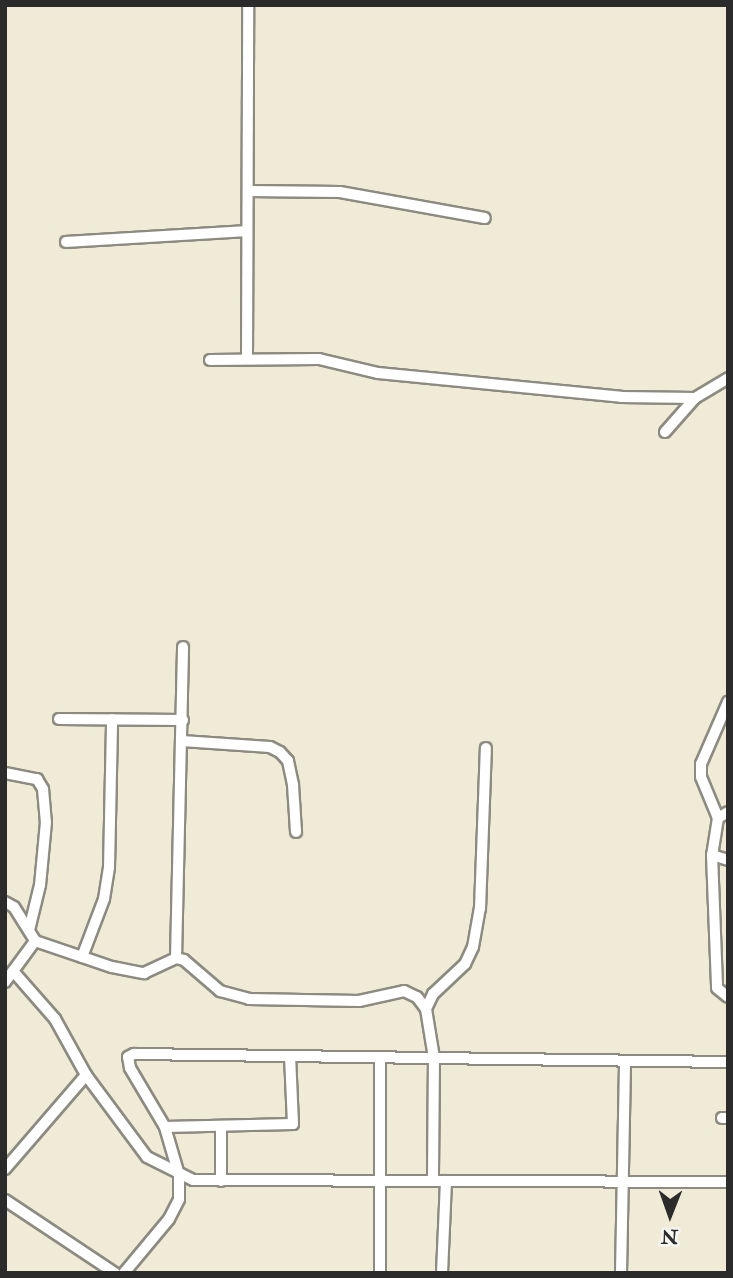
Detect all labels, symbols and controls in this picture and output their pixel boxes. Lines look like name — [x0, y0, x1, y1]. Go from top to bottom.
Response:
north arrow — [635, 1180, 705, 1250]
text: N — [661, 1224, 678, 1248]

